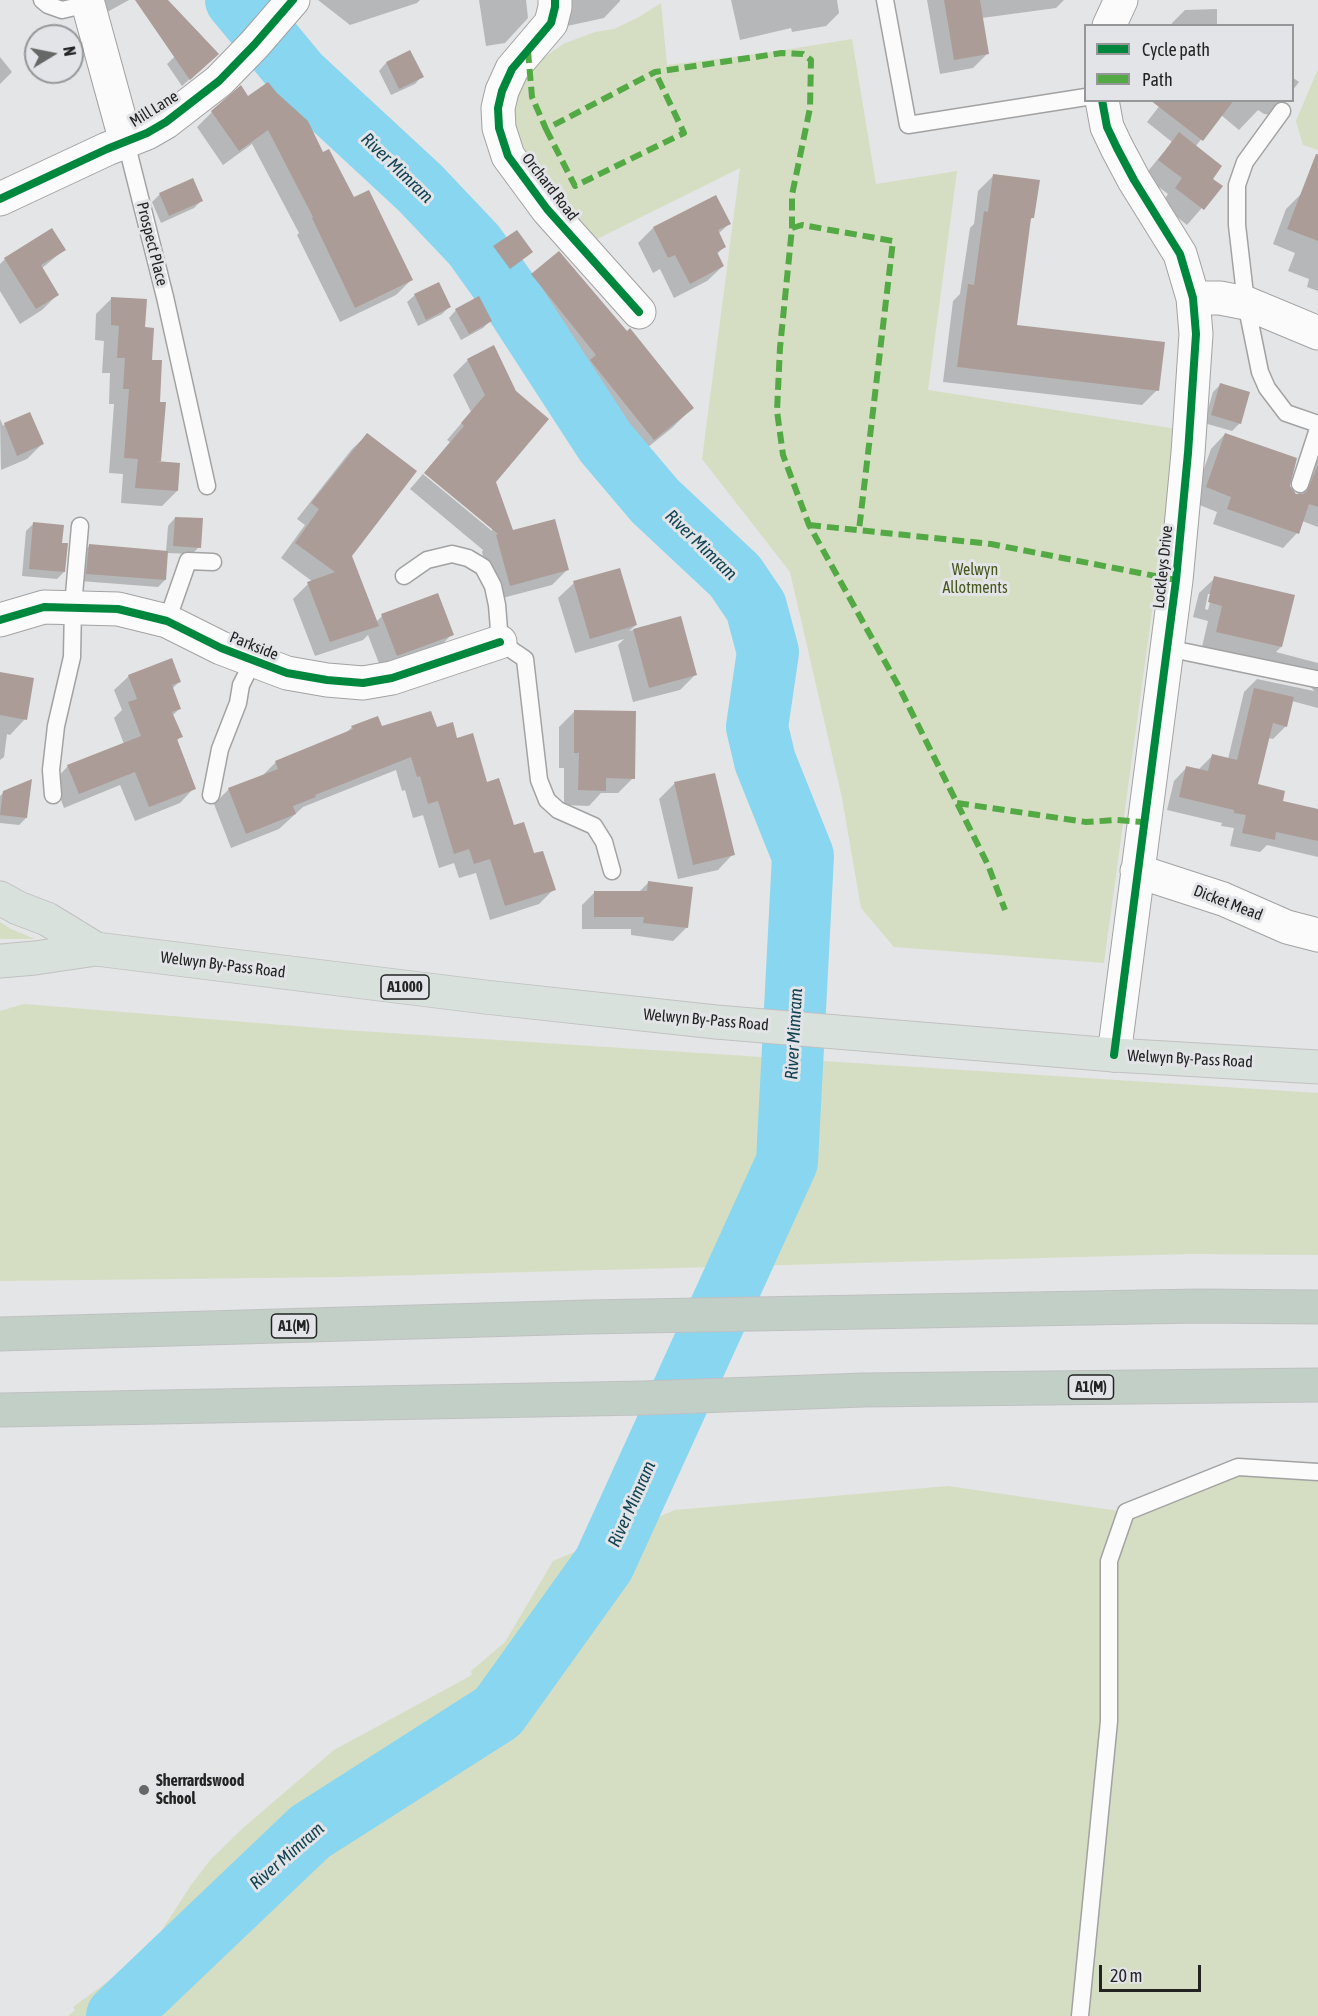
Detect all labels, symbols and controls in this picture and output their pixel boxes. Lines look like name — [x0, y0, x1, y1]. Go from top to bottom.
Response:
north arrow — [24, 24, 84, 84]
legend — [1084, 24, 1294, 102]
text: Cycle path — [1142, 39, 1210, 60]
text: N — [60, 45, 79, 57]
text: Path — [1142, 69, 1173, 90]
street label: Mill Lane — [126, 87, 182, 131]
water label: River Mimram — [357, 128, 437, 208]
street label: Orchard Road — [518, 149, 582, 225]
street label: Prospect Place — [132, 200, 172, 288]
water label: River Mimram — [661, 505, 741, 585]
street label: Lockleys Drive — [1149, 525, 1177, 609]
park label: Welwyn Allotments — [942, 560, 1008, 598]
street label: Parkside — [227, 628, 281, 664]
street label: Dicket Mead — [1191, 881, 1265, 925]
street label: Welwyn By-Pass Road — [159, 948, 287, 982]
road number: A1000 — [381, 975, 429, 999]
water label: River Mimram — [781, 988, 807, 1080]
street label: Welwyn By-Pass Road — [643, 1005, 769, 1035]
street label: Welwyn By-Pass Road — [1127, 1046, 1253, 1072]
road number: A1(M) — [272, 1314, 316, 1338]
road number: A1(M) — [1068, 1375, 1114, 1399]
water label: River Mimram — [604, 1458, 660, 1550]
place label: Sherrardswood School — [156, 1771, 244, 1809]
marker: Sherrardswood School — [137, 1783, 151, 1797]
water label: River Mimram — [245, 1818, 329, 1894]
scale bar — [1102, 1953, 1204, 1991]
text: 20 m — [1110, 1965, 1142, 1986]

